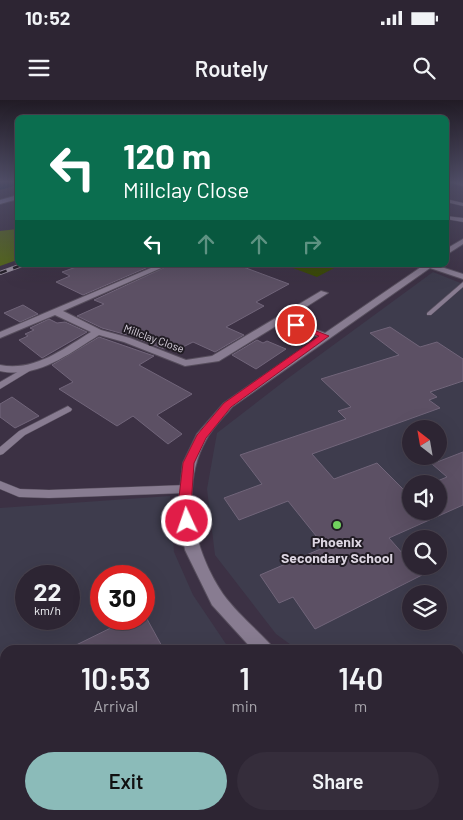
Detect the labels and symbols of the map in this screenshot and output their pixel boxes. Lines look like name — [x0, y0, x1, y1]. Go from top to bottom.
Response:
pin — [275, 304, 317, 346]
street label: Millclay Close — [122, 321, 186, 355]
north arrow — [402, 420, 448, 465]
position arrow — [160, 494, 212, 546]
marker: Phoenix Secondary School — [331, 519, 343, 531]
place label: Phoenix Secondary School — [281, 533, 393, 566]
speed limit sign: 30 — [90, 565, 155, 630]

